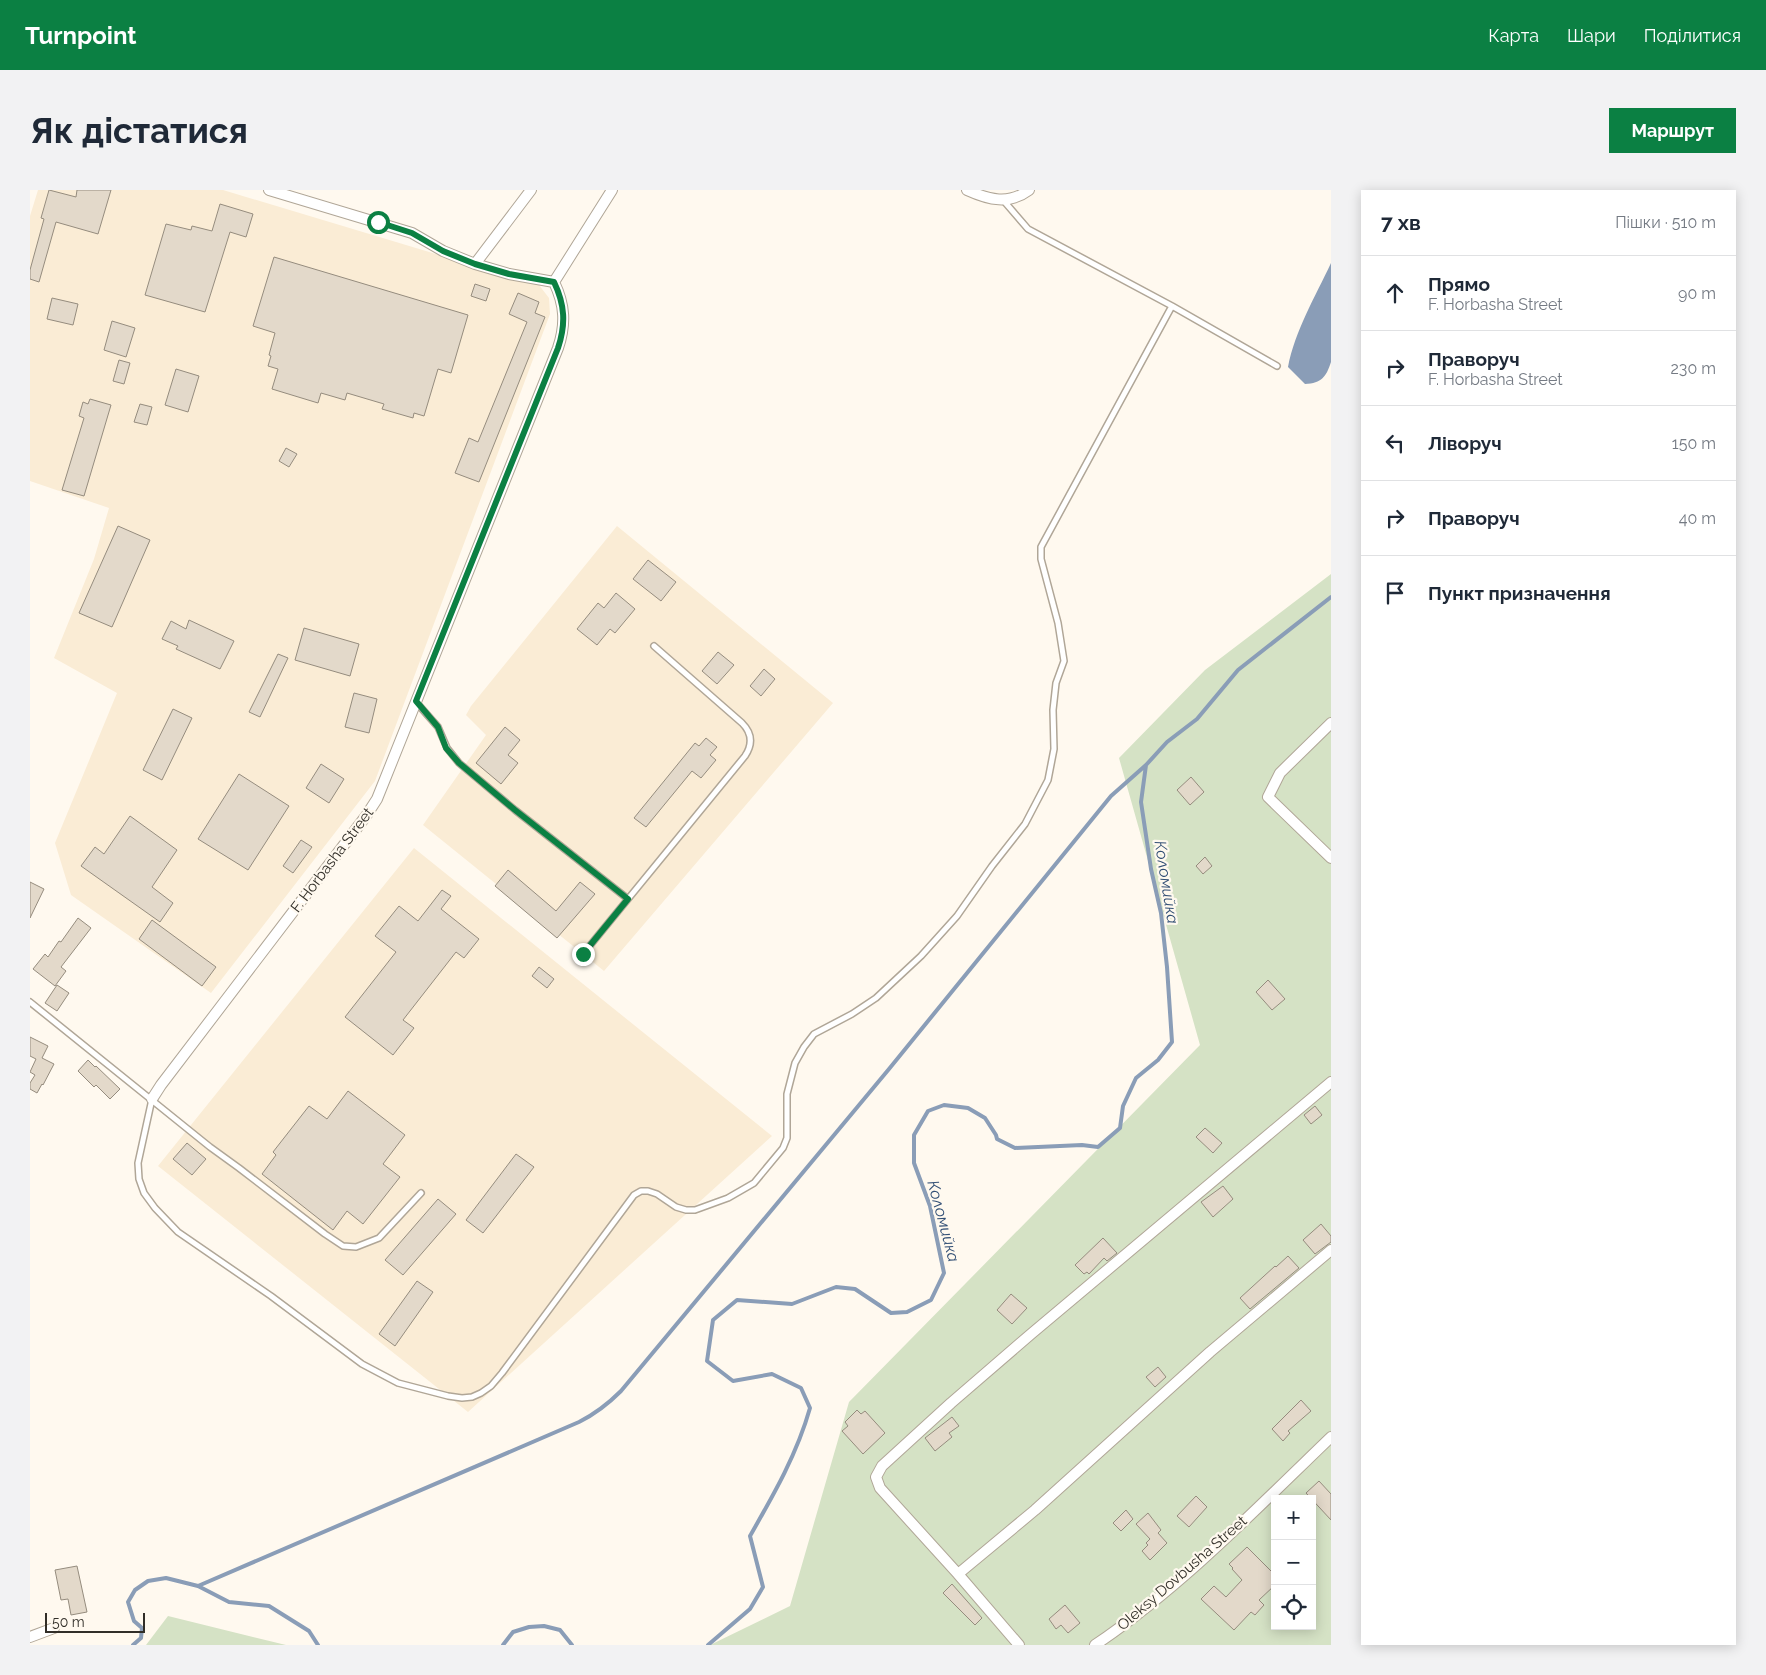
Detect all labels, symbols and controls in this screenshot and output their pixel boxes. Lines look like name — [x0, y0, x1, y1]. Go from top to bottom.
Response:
text: Turnpoint — [25, 21, 137, 50]
text: Карта — [1488, 25, 1539, 46]
text: Шари — [1567, 25, 1616, 46]
text: Поділитися — [1644, 25, 1741, 46]
button: Маршрут — [1609, 108, 1736, 153]
text: Як дістатися — [30, 110, 248, 151]
text: 7 хв — [1381, 210, 1421, 235]
route start — [367, 211, 390, 234]
text: Пішки · 510 m — [1615, 213, 1716, 232]
text: Прямо — [1428, 273, 1490, 295]
icon: ahead — [1381, 279, 1409, 307]
text: 90 m — [1678, 284, 1716, 303]
text: F. Horbasha Street — [1428, 295, 1563, 314]
text: Праворуч — [1428, 348, 1520, 370]
icon: right — [1381, 354, 1409, 382]
text: 230 m — [1671, 359, 1716, 378]
text: F. Horbasha Street — [1428, 370, 1563, 389]
icon: left — [1381, 429, 1409, 457]
text: Ліворуч — [1428, 432, 1502, 454]
text: 150 m — [1672, 434, 1716, 453]
icon: right — [1381, 504, 1409, 532]
text: Праворуч — [1428, 507, 1520, 529]
text: 40 m — [1679, 509, 1716, 528]
icon: arrive — [1381, 579, 1409, 607]
text: Пункт призначення — [1428, 582, 1611, 604]
street label: F. Horbasha Street — [287, 804, 377, 916]
water label: Коломийка — [1151, 839, 1183, 925]
route end — [572, 943, 595, 966]
water label: Коломийка — [923, 1178, 964, 1265]
map controls — [1271, 1495, 1316, 1630]
button: + — [1271, 1495, 1316, 1540]
street label: Oleksy Dovbusha Street — [1114, 1512, 1250, 1634]
button: − — [1271, 1540, 1316, 1585]
button: locate — [1271, 1585, 1316, 1630]
scale bar — [45, 1610, 145, 1633]
text: 50 m — [52, 1614, 85, 1630]

